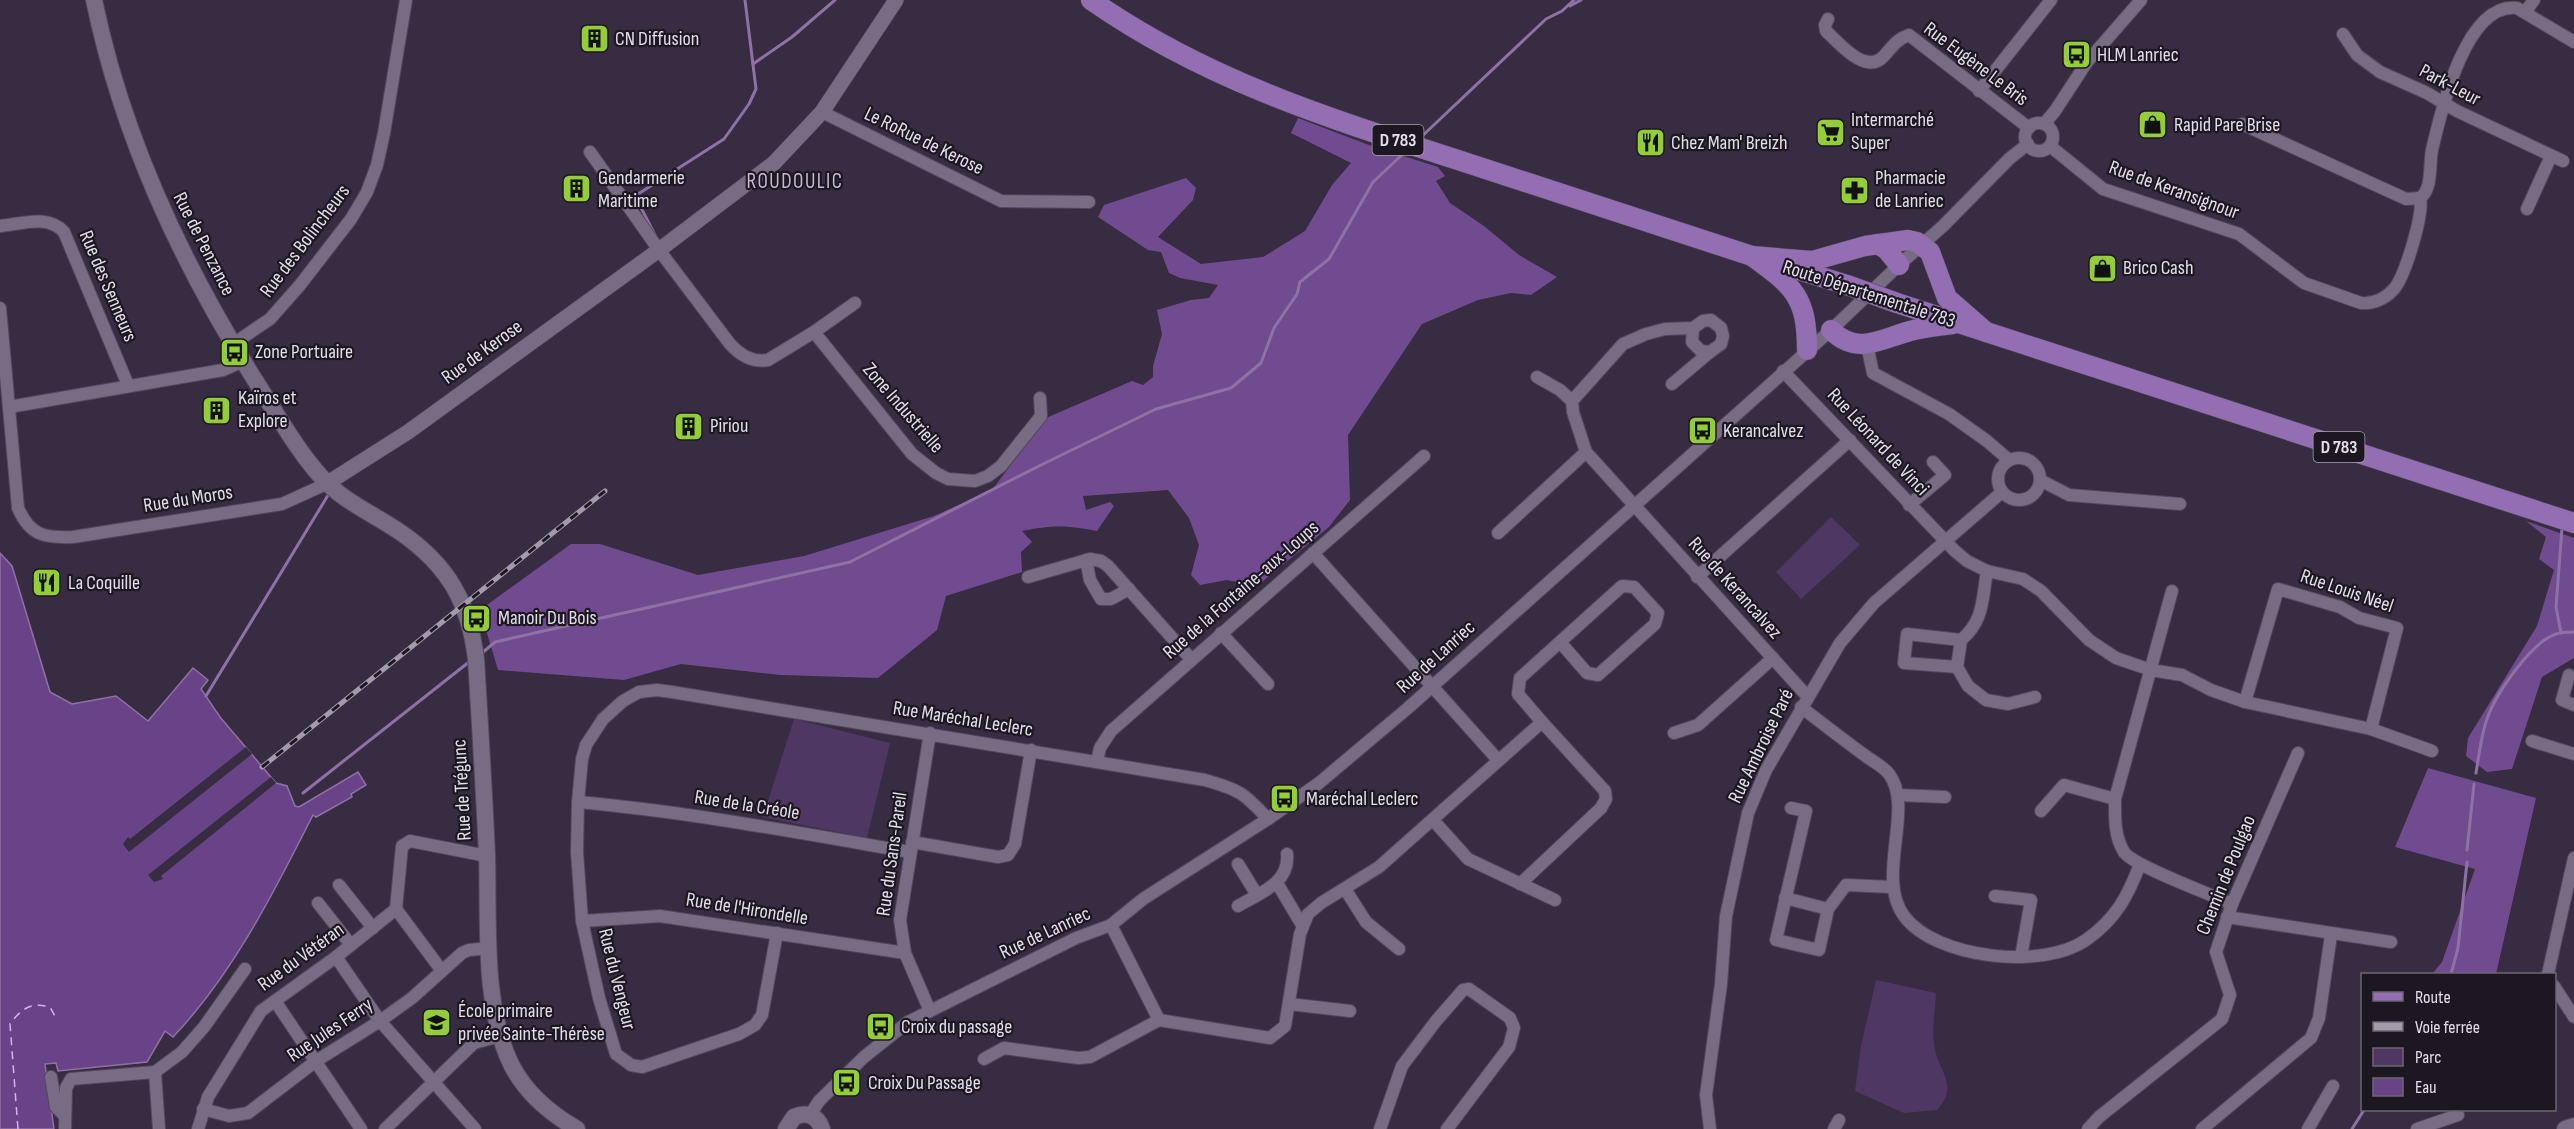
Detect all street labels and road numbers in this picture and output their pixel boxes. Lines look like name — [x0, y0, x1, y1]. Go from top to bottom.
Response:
street label: Rue Eugène Le Bris — [1919, 17, 2033, 111]
street label: Park-Leur — [2415, 59, 2485, 111]
street label: Le RoRue de Kerose — [860, 102, 988, 180]
road number: D 783 — [1372, 125, 1424, 155]
street label: Rue de Keransignour — [2106, 155, 2243, 225]
street label: Rue des Bolincheurs — [255, 180, 355, 302]
street label: Rue de Penzance — [168, 188, 240, 300]
street label: Rue des Senneurs — [74, 227, 142, 345]
street label: Route Départementale 783 — [1780, 255, 1958, 333]
street label: Rue de Kerose — [437, 315, 527, 389]
street label: Zone Industrielle — [857, 358, 949, 458]
street label: Rue Léonard de Vinci — [1822, 383, 1934, 501]
road number: D 783 — [2314, 432, 2364, 462]
street label: Rue du Moros — [142, 480, 234, 518]
street label: Rue de la Fontaine-aux-Loups — [1158, 516, 1324, 664]
street label: Rue de Kerancalvez — [1683, 532, 1787, 644]
street label: Rue Louis Néel — [2297, 564, 2397, 618]
street label: Rue de Lanriec — [1392, 615, 1480, 699]
street label: Rue Ambroise Paré — [1723, 685, 1799, 807]
street label: Rue Maréchal Leclerc — [891, 696, 1035, 742]
street label: Rue de Trégunc — [447, 739, 477, 841]
street label: Rue de la Créole — [693, 785, 801, 825]
street label: Rue du Sans-Pareil — [871, 791, 913, 917]
street label: Chemin de Poulgao — [2191, 812, 2261, 938]
street label: Rue de l'Hirondelle — [684, 888, 810, 930]
street label: Rue de Lanriec — [996, 902, 1094, 964]
street label: Rue du Vétéran — [253, 918, 349, 996]
street label: Rue du Vengeur — [593, 926, 641, 1032]
street label: Rue Jules Ferry — [283, 992, 378, 1067]

